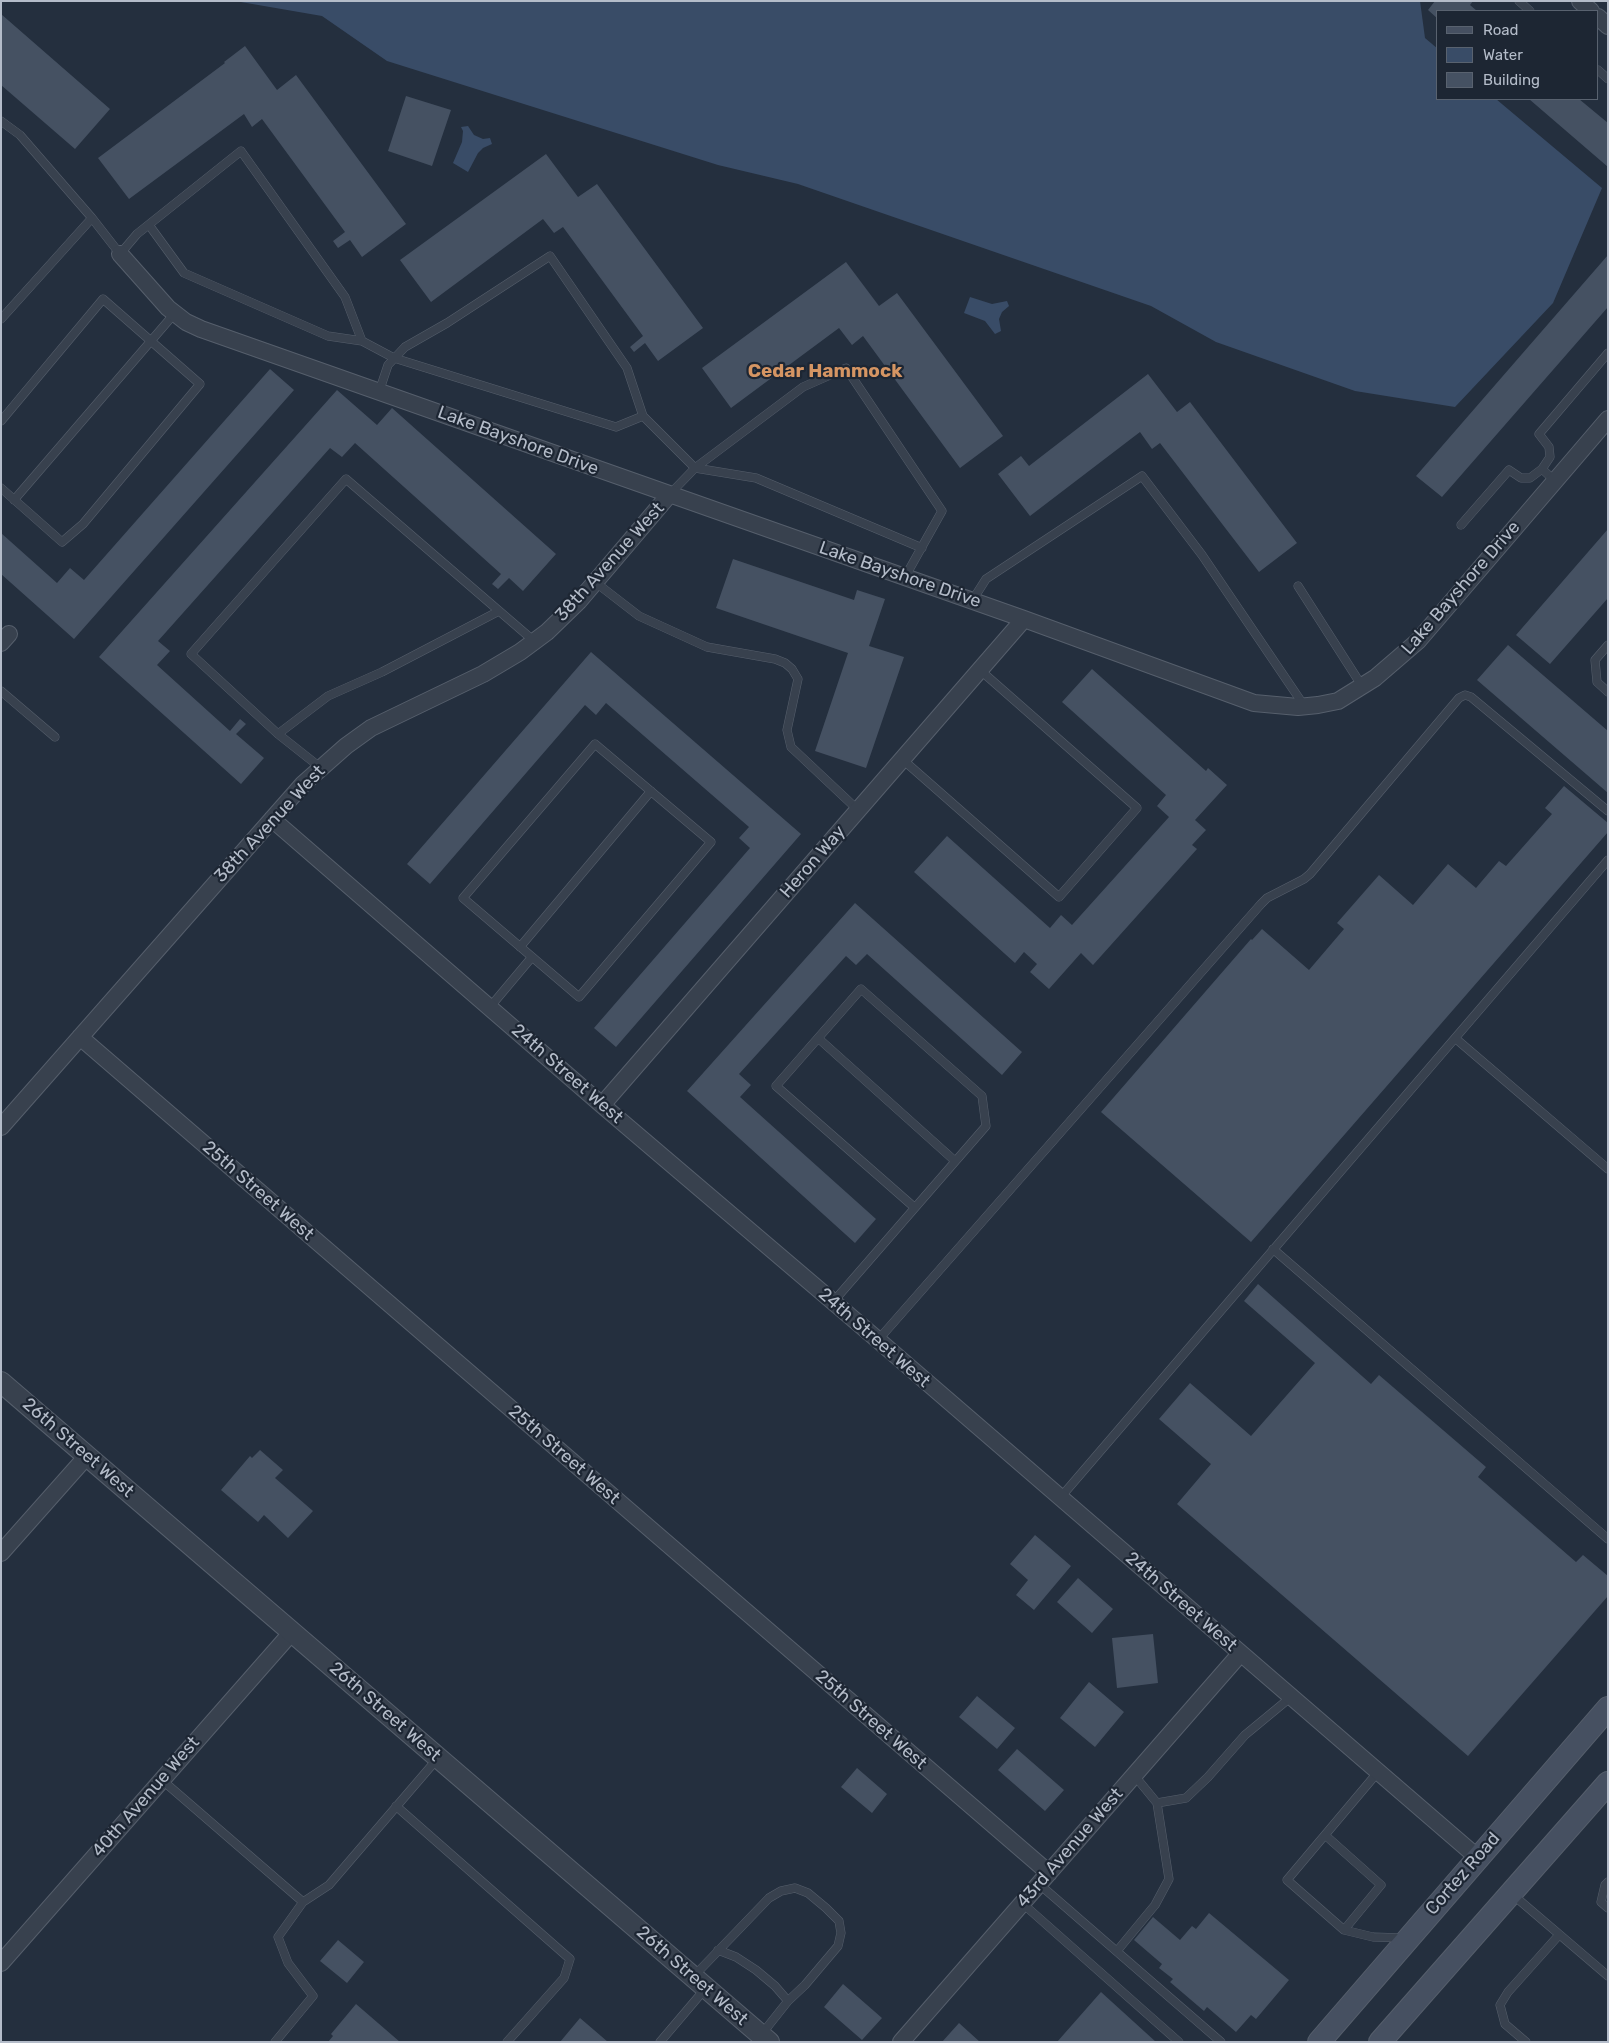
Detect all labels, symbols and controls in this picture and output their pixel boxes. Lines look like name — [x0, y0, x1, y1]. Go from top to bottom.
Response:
legend — [1436, 10, 1599, 100]
text: Road — [1483, 21, 1519, 39]
text: Water — [1483, 46, 1523, 64]
text: Building — [1483, 71, 1540, 89]
district label: Cedar Hammock — [748, 361, 902, 383]
street label: Lake Bayshore Drive — [435, 402, 601, 480]
street label: 38th Avenue West — [551, 498, 669, 626]
street label: Lake Bayshore Drive — [1397, 517, 1525, 659]
street label: Lake Bayshore Drive — [816, 537, 984, 613]
street label: 38th Avenue West — [210, 761, 330, 887]
street label: Heron Way — [776, 821, 850, 903]
street label: 24th Street West — [507, 1020, 627, 1128]
street label: 25th Street West — [198, 1137, 318, 1245]
street label: 24th Street West — [814, 1284, 934, 1392]
street label: 26th Street West — [18, 1394, 138, 1502]
street label: 25th Street West — [504, 1401, 624, 1509]
street label: 24th Street West — [1121, 1548, 1241, 1656]
street label: 26th Street West — [325, 1658, 445, 1766]
street label: 25th Street West — [811, 1666, 931, 1774]
street label: 40th Avenue West — [88, 1732, 204, 1862]
street label: 43rd Avenue West — [1012, 1784, 1128, 1912]
street label: Cortez Road — [1421, 1828, 1505, 1920]
street label: 26th Street West — [632, 1922, 752, 2030]

